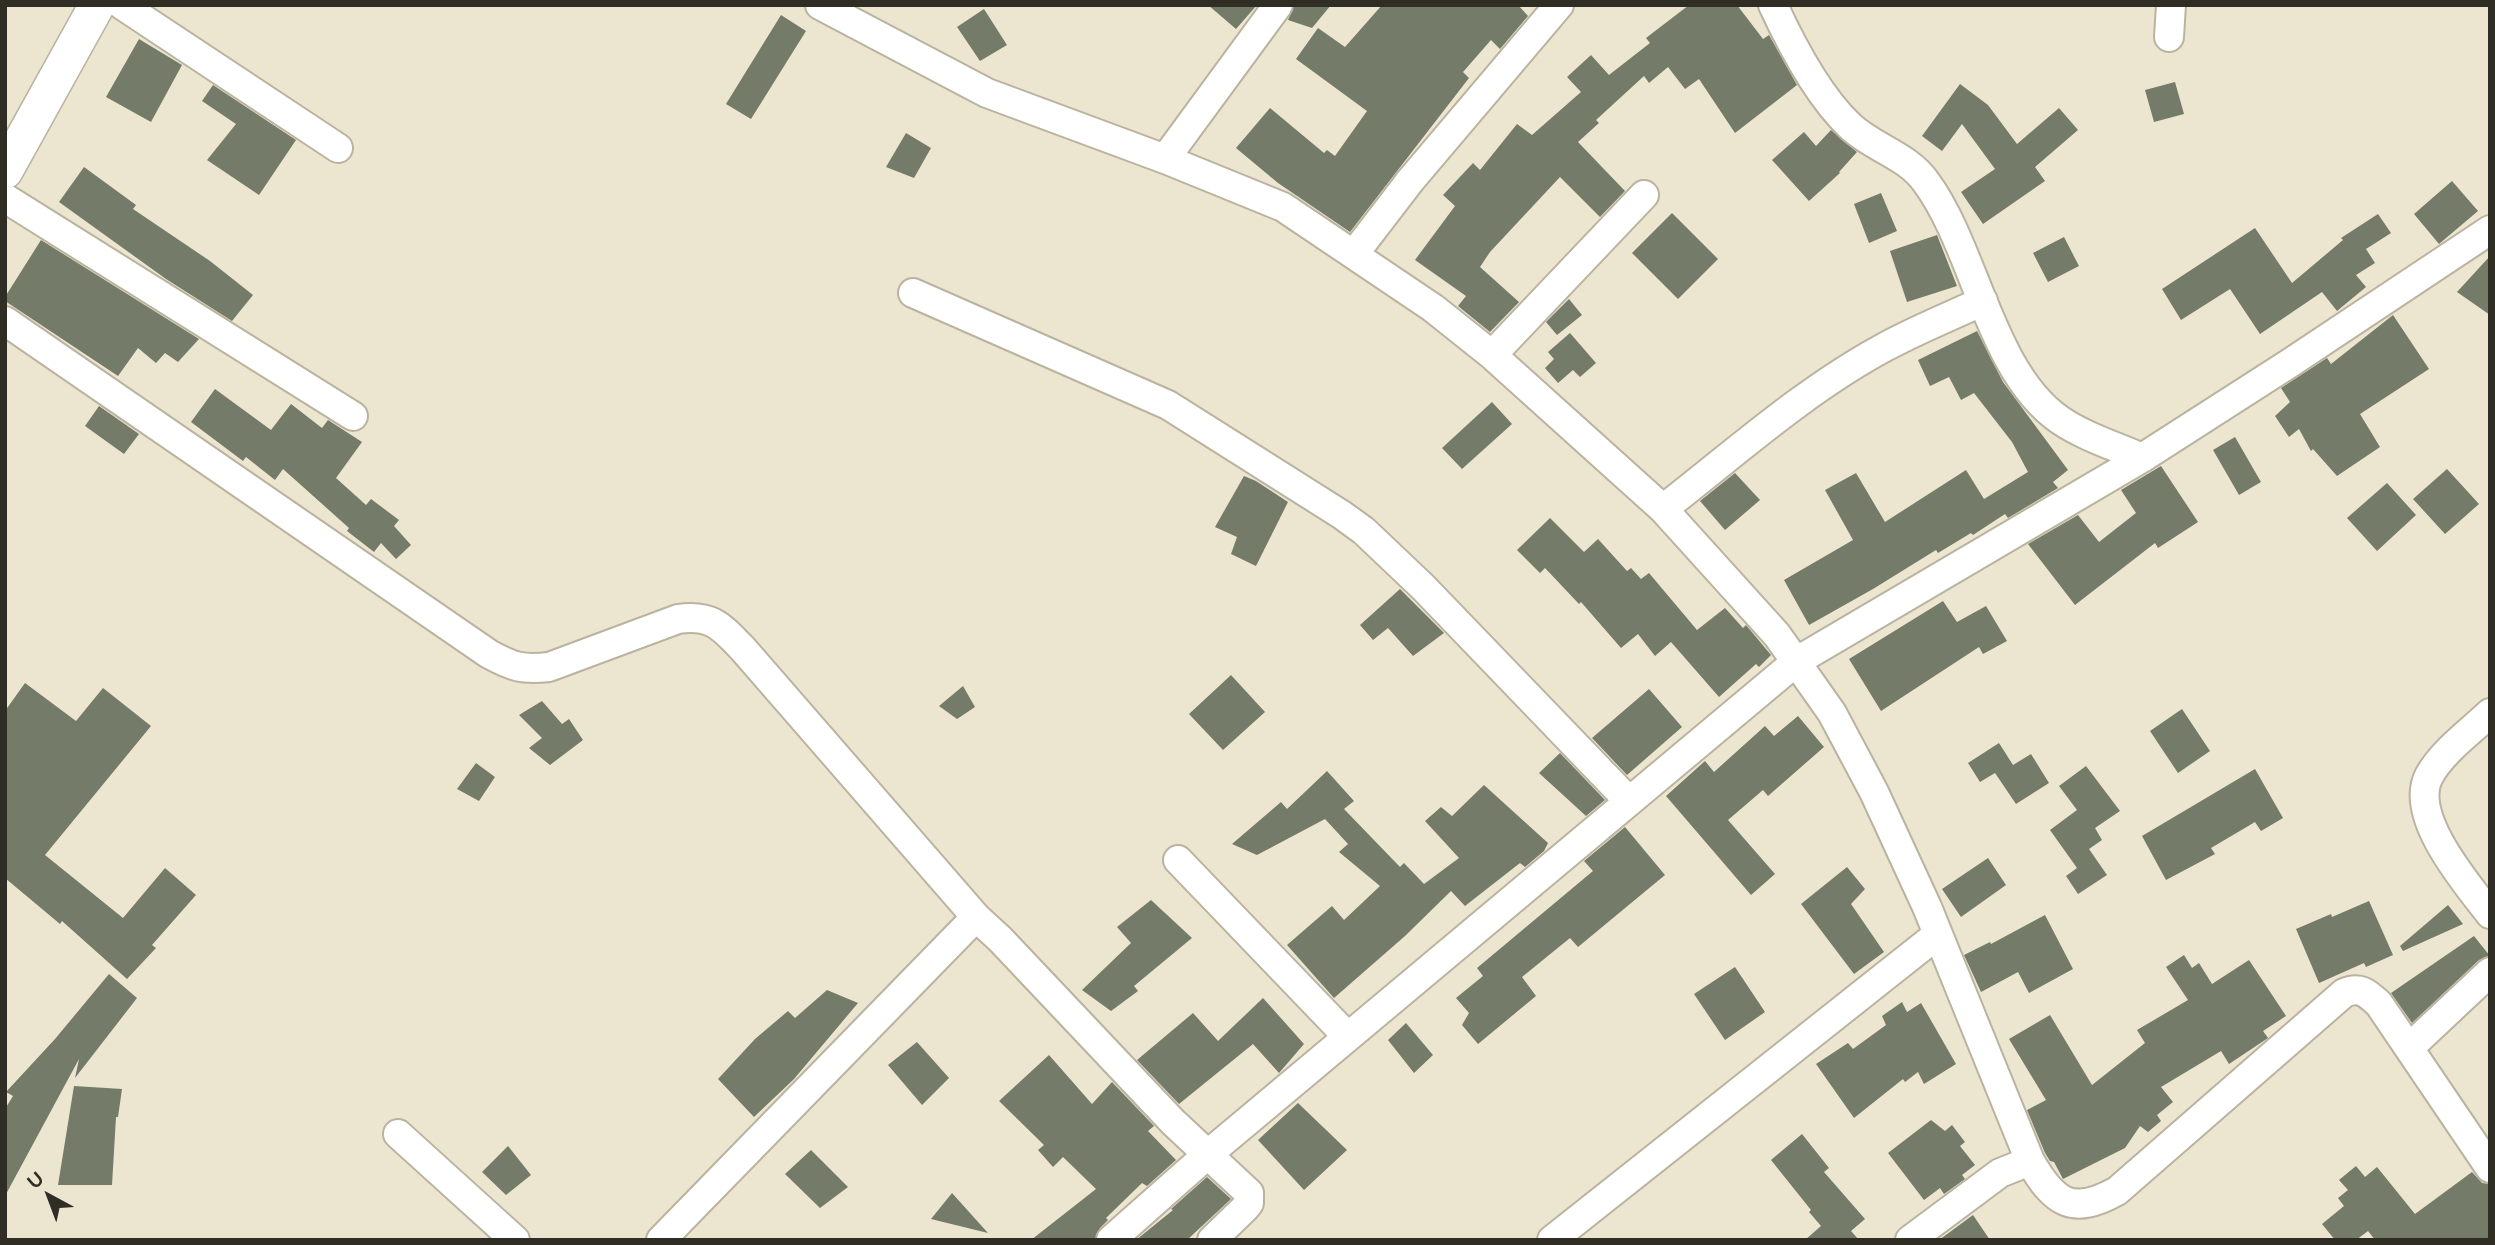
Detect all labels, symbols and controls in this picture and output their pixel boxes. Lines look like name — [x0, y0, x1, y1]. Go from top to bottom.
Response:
north arrow — [14, 1161, 84, 1231]
text: U — [23, 1167, 48, 1193]

